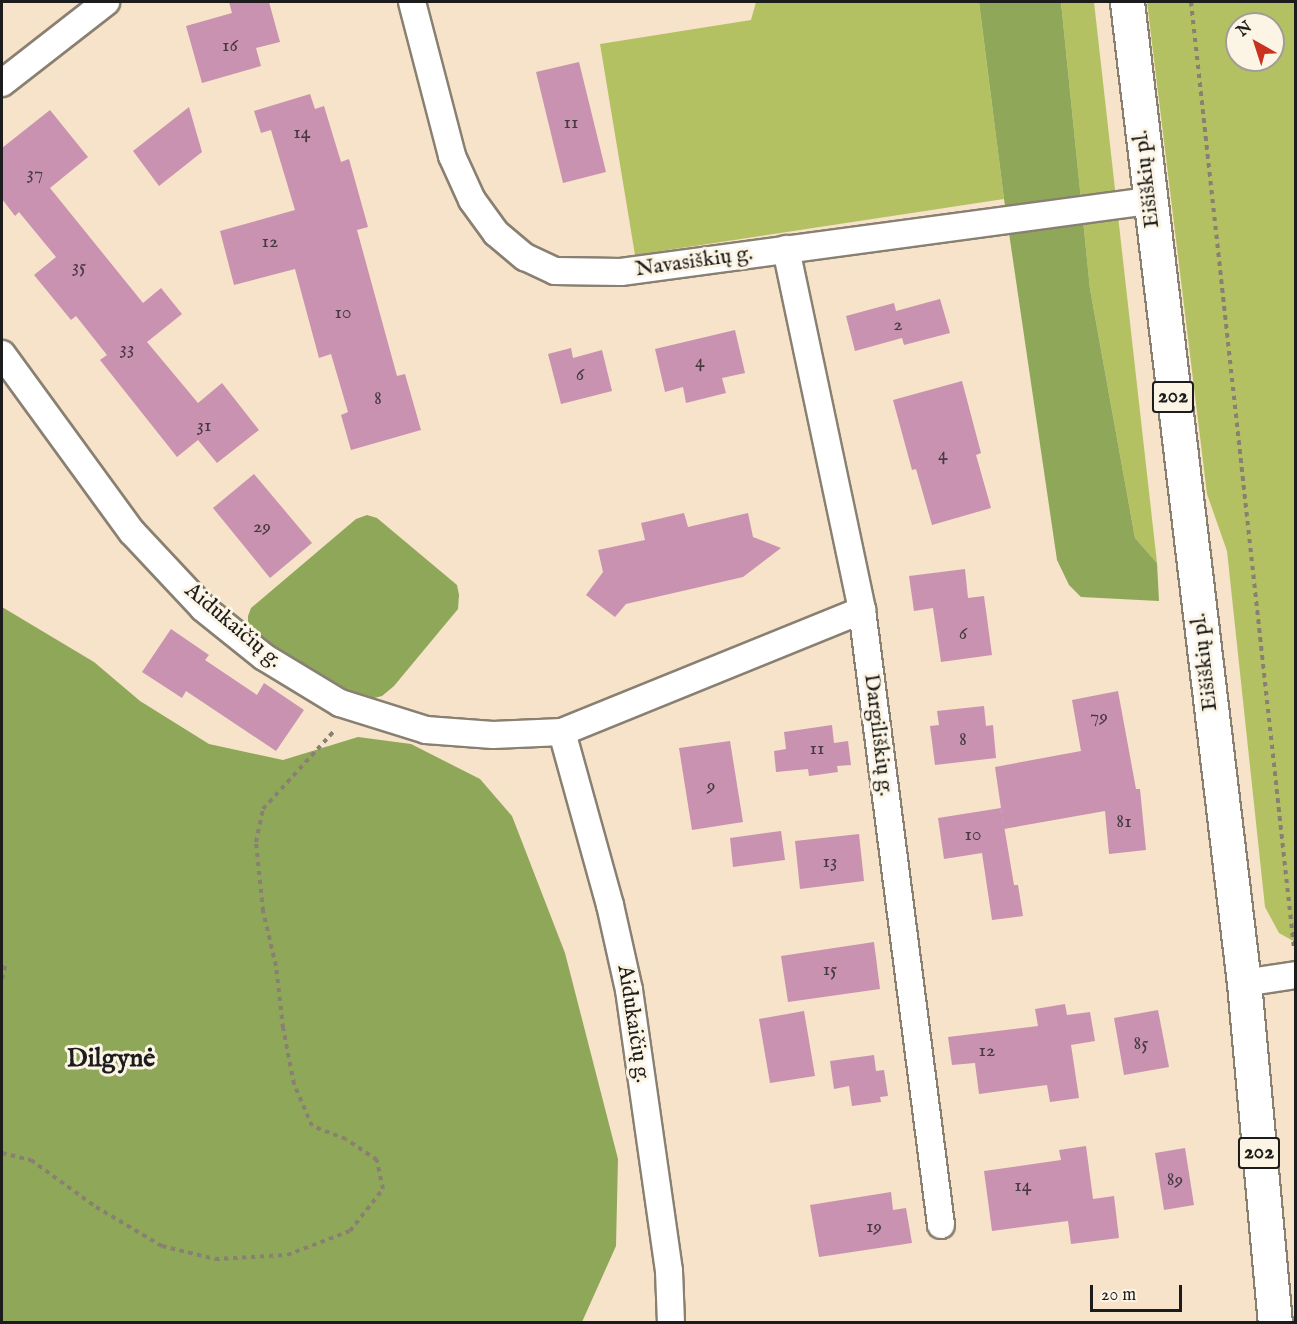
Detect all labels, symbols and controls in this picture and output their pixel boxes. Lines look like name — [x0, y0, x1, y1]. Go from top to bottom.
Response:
north arrow — [1225, 12, 1285, 72]
text: N — [1233, 17, 1257, 42]
house number: 16 — [222, 33, 238, 57]
house number: 11 — [564, 110, 578, 134]
house number: 14 — [293, 120, 311, 144]
street label: Eišiškių pl. — [1128, 128, 1166, 230]
house number: 37 — [27, 161, 43, 185]
house number: 12 — [262, 229, 278, 253]
street label: Navasiškių g. — [634, 241, 754, 283]
house number: 35 — [72, 254, 86, 278]
house number: 10 — [334, 300, 352, 324]
house number: 2 — [893, 312, 903, 336]
house number: 33 — [120, 336, 134, 360]
house number: 4 — [695, 349, 705, 373]
house number: 6 — [576, 362, 584, 386]
road number: 202 — [1150, 379, 1196, 415]
house number: 8 — [374, 386, 382, 410]
house number: 31 — [197, 413, 211, 437]
house number: 4 — [938, 442, 948, 466]
house number: 29 — [253, 514, 271, 538]
street label: Aidukaičių g. — [179, 578, 287, 674]
street label: Eišiškių pl. — [1186, 611, 1224, 713]
house number: 6 — [959, 621, 967, 645]
street label: Dargiliškių g. — [857, 672, 899, 798]
house number: 79 — [1090, 704, 1108, 728]
house number: 8 — [959, 727, 967, 751]
house number: 11 — [810, 736, 824, 760]
house number: 9 — [707, 773, 715, 797]
house number: 81 — [1116, 809, 1132, 833]
house number: 10 — [964, 822, 982, 846]
house number: 13 — [823, 849, 837, 873]
house number: 15 — [823, 957, 837, 981]
street label: Aidukaičių g. — [611, 963, 655, 1085]
house number: 85 — [1133, 1031, 1149, 1055]
house number: 12 — [979, 1038, 995, 1062]
district label: Dilgynė — [67, 1043, 155, 1075]
road number: 202 — [1236, 1135, 1282, 1171]
house number: 89 — [1167, 1167, 1183, 1191]
house number: 14 — [1014, 1173, 1032, 1197]
house number: 19 — [866, 1214, 882, 1238]
scale bar — [1093, 1273, 1184, 1311]
text: 20 m — [1101, 1284, 1136, 1307]

